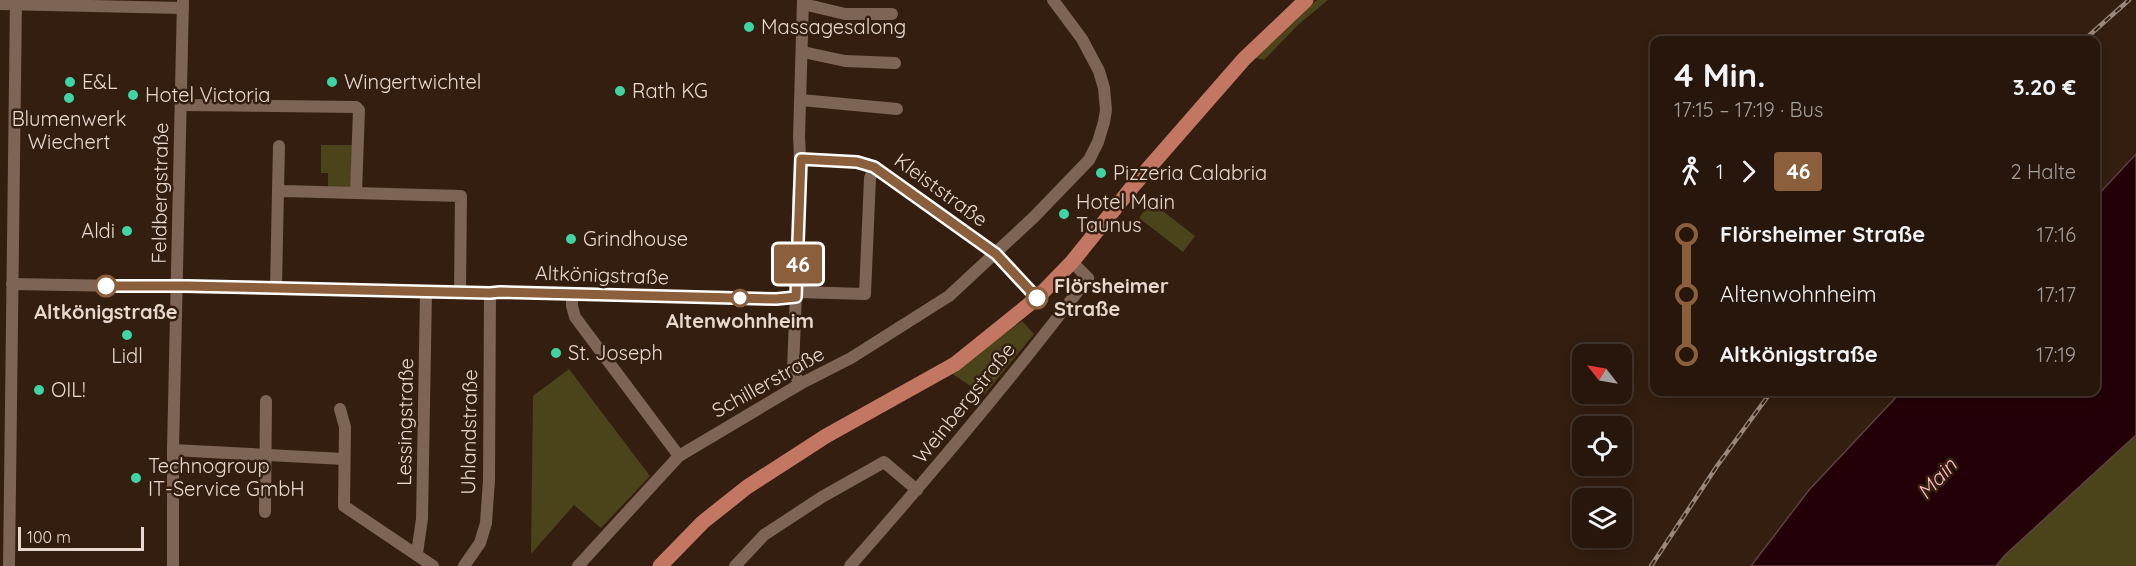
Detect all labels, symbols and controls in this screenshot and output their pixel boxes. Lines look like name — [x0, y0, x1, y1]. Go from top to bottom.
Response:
place label: Massagesalong — [761, 14, 906, 39]
marker: Massagesalong — [742, 20, 756, 34]
text: 4 Min. — [1674, 54, 1765, 95]
place label: E&L — [82, 69, 118, 94]
place label: Wingertwichtel — [344, 69, 481, 94]
text: 3.20 € — [2013, 73, 2076, 101]
marker: E&L — [63, 75, 77, 89]
marker: Wingertwichtel — [325, 75, 339, 89]
place label: Rath KG — [632, 78, 708, 103]
place label: Hotel Victoria — [145, 82, 270, 107]
marker: Rath KG — [613, 84, 627, 98]
marker: Hotel Victoria — [126, 88, 140, 102]
marker: Blumenwerk Wiechert — [62, 91, 76, 105]
text: 17:15 – 17:19 · Bus — [1674, 97, 1823, 122]
place label: Blumenwerk Wiechert — [12, 106, 126, 154]
street label: Feldbergstraße — [146, 122, 173, 264]
street label: Kleiststraße — [890, 147, 993, 232]
icon: walk — [1674, 155, 1707, 188]
icon: forward — [1732, 155, 1765, 188]
text: 46 — [1786, 158, 1810, 184]
text: 1 — [1716, 159, 1723, 184]
text: 2 Halte — [2010, 159, 2076, 184]
place label: Pizzeria Calabria — [1113, 160, 1267, 185]
marker: Pizzeria Calabria — [1094, 166, 1108, 180]
place label: Hotel Main Taunus — [1076, 189, 1175, 237]
marker: Hotel Main Taunus — [1057, 207, 1071, 221]
place label: Aldi — [81, 218, 115, 243]
text: Flörsheimer Straße — [1720, 220, 1925, 248]
text: 17:16 — [2036, 222, 2076, 247]
marker: Aldi — [120, 224, 134, 238]
place label: Grindhouse — [583, 226, 688, 251]
marker: Grindhouse — [564, 232, 578, 246]
line badge: 46 — [771, 244, 825, 284]
text: 46 — [786, 251, 810, 277]
street label: Altkönigstraße — [534, 260, 670, 289]
place label: Flörsheimer Straße — [1054, 273, 1169, 321]
marker: Altkönigstraße — [95, 275, 117, 297]
text: Altenwohnheim — [1720, 280, 1876, 308]
text: 17:17 — [2037, 282, 2076, 307]
marker: Flörsheimer Straße — [1026, 287, 1048, 309]
marker: Altenwohnheim — [731, 289, 749, 307]
place label: Altkönigstraße — [34, 299, 178, 324]
place label: Altenwohnheim — [666, 308, 814, 333]
marker: Lidl — [120, 328, 134, 342]
street label: Weinbergstraße — [907, 337, 1020, 468]
place label: St. Joseph — [568, 340, 663, 365]
street label: Schillerstraße — [707, 340, 828, 423]
text: Altkönigstraße — [1720, 340, 1878, 368]
text: 17:19 — [2036, 342, 2076, 367]
place label: Lidl — [111, 343, 143, 368]
north arrow — [1572, 344, 1632, 404]
map controls — [1572, 344, 1632, 548]
marker: St. Joseph — [549, 346, 563, 360]
street label: Lessingstraße — [391, 358, 418, 486]
street label: Uhlandstraße — [455, 369, 482, 495]
place label: OIL! — [51, 377, 86, 402]
marker: OIL! — [32, 383, 46, 397]
button: locate — [1572, 416, 1632, 476]
water label: Main — [1911, 452, 1962, 504]
place label: Technogroup IT-Service GmbH — [148, 453, 305, 501]
marker: Technogroup IT-Service GmbH — [129, 471, 143, 485]
button: layers — [1572, 488, 1632, 548]
scale bar — [18, 524, 144, 552]
text: 100 m — [27, 527, 71, 547]

